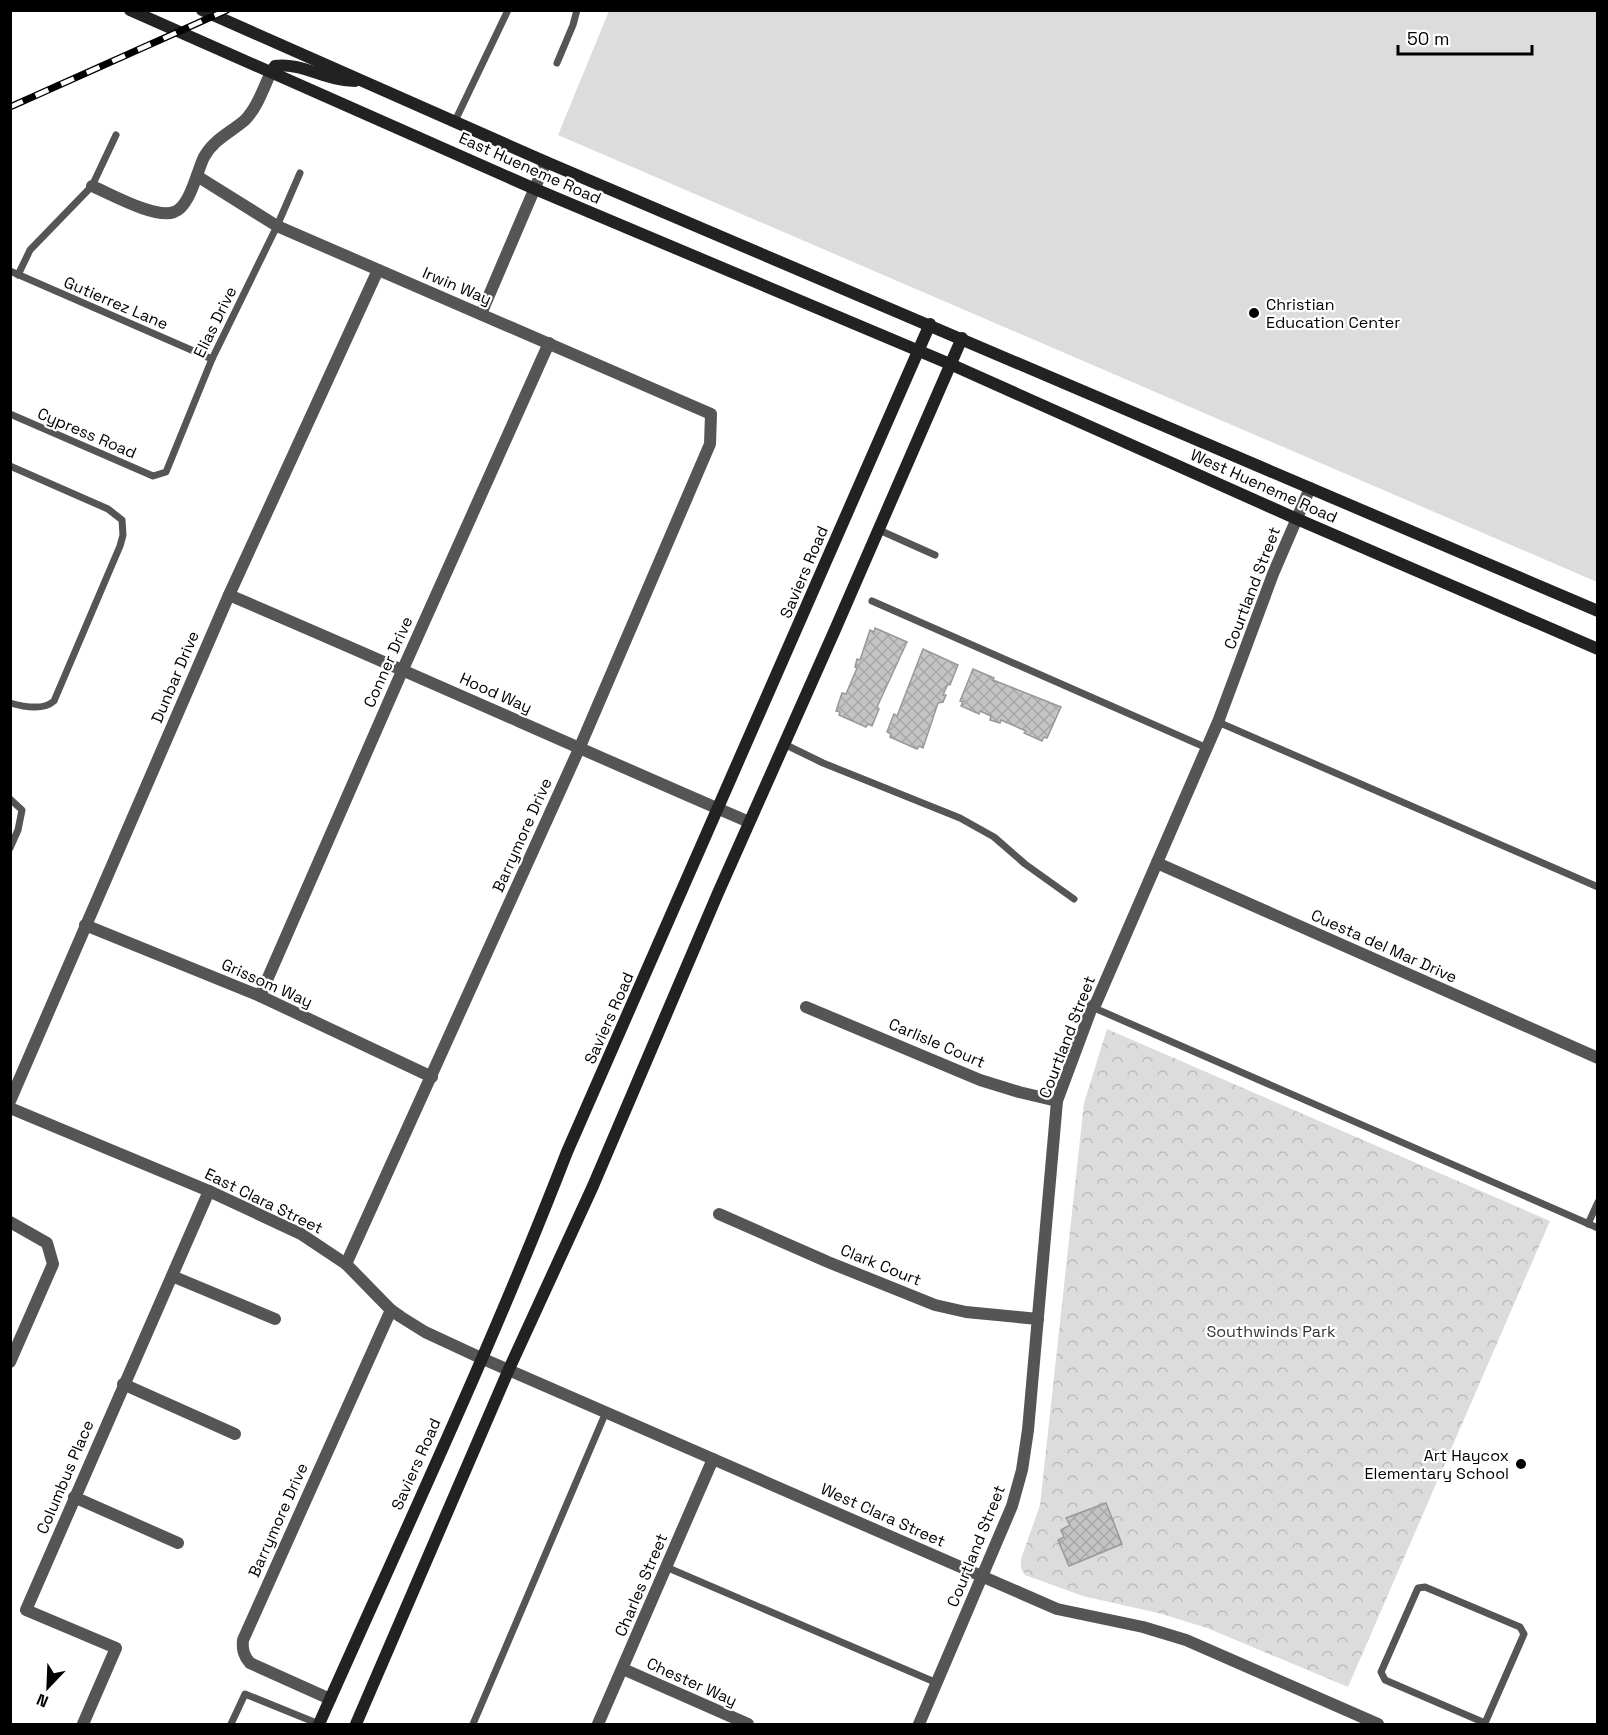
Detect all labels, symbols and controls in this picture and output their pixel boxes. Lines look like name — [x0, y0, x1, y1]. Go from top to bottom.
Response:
scale bar — [1398, 18, 1532, 56]
text: 50 m — [1407, 27, 1449, 50]
street label: East Hueneme Road — [456, 127, 604, 209]
street label: Irwin Way — [419, 262, 495, 310]
street label: Gutierrez Lane — [60, 272, 172, 334]
street label: Elias Drive — [189, 283, 241, 361]
place label: Christian Education Center — [1266, 294, 1400, 333]
marker: Christian Education Center — [1247, 306, 1261, 320]
street label: Cypress Road — [34, 403, 140, 463]
street label: West Hueneme Road — [1187, 444, 1341, 528]
street label: Saviers Road — [775, 523, 833, 621]
street label: Courtland Street — [1219, 524, 1285, 652]
street label: Conner Drive — [359, 613, 417, 711]
street label: Dunbar Drive — [146, 628, 204, 726]
street label: Hood Way — [456, 668, 536, 718]
street label: Barrymore Drive — [487, 775, 557, 895]
street label: Cuesta del Mar Drive — [1308, 904, 1460, 988]
street label: Grissom Way — [218, 954, 316, 1012]
street label: Saviers Road — [579, 969, 639, 1067]
street label: Courtland Street — [1034, 973, 1100, 1101]
street label: Carlisle Court — [886, 1013, 988, 1073]
street label: East Clara Street — [201, 1163, 327, 1239]
street label: Clark Court — [837, 1239, 925, 1291]
park label: Southwinds Park — [1206, 1321, 1336, 1342]
street label: Saviers Road — [386, 1415, 446, 1513]
street label: Columbus Place — [32, 1417, 98, 1537]
place label: Art Haycox Elementary School — [1364, 1445, 1509, 1484]
marker: Art Haycox Elementary School — [1514, 1457, 1528, 1471]
street label: Barrymore Drive — [243, 1460, 313, 1580]
street label: West Clara Street — [817, 1478, 949, 1552]
street label: Courtland Street — [942, 1482, 1010, 1610]
street label: Charles Street — [610, 1530, 672, 1640]
street label: Chester Way — [643, 1653, 741, 1711]
north arrow — [18, 1657, 78, 1717]
text: N — [33, 1689, 51, 1712]

